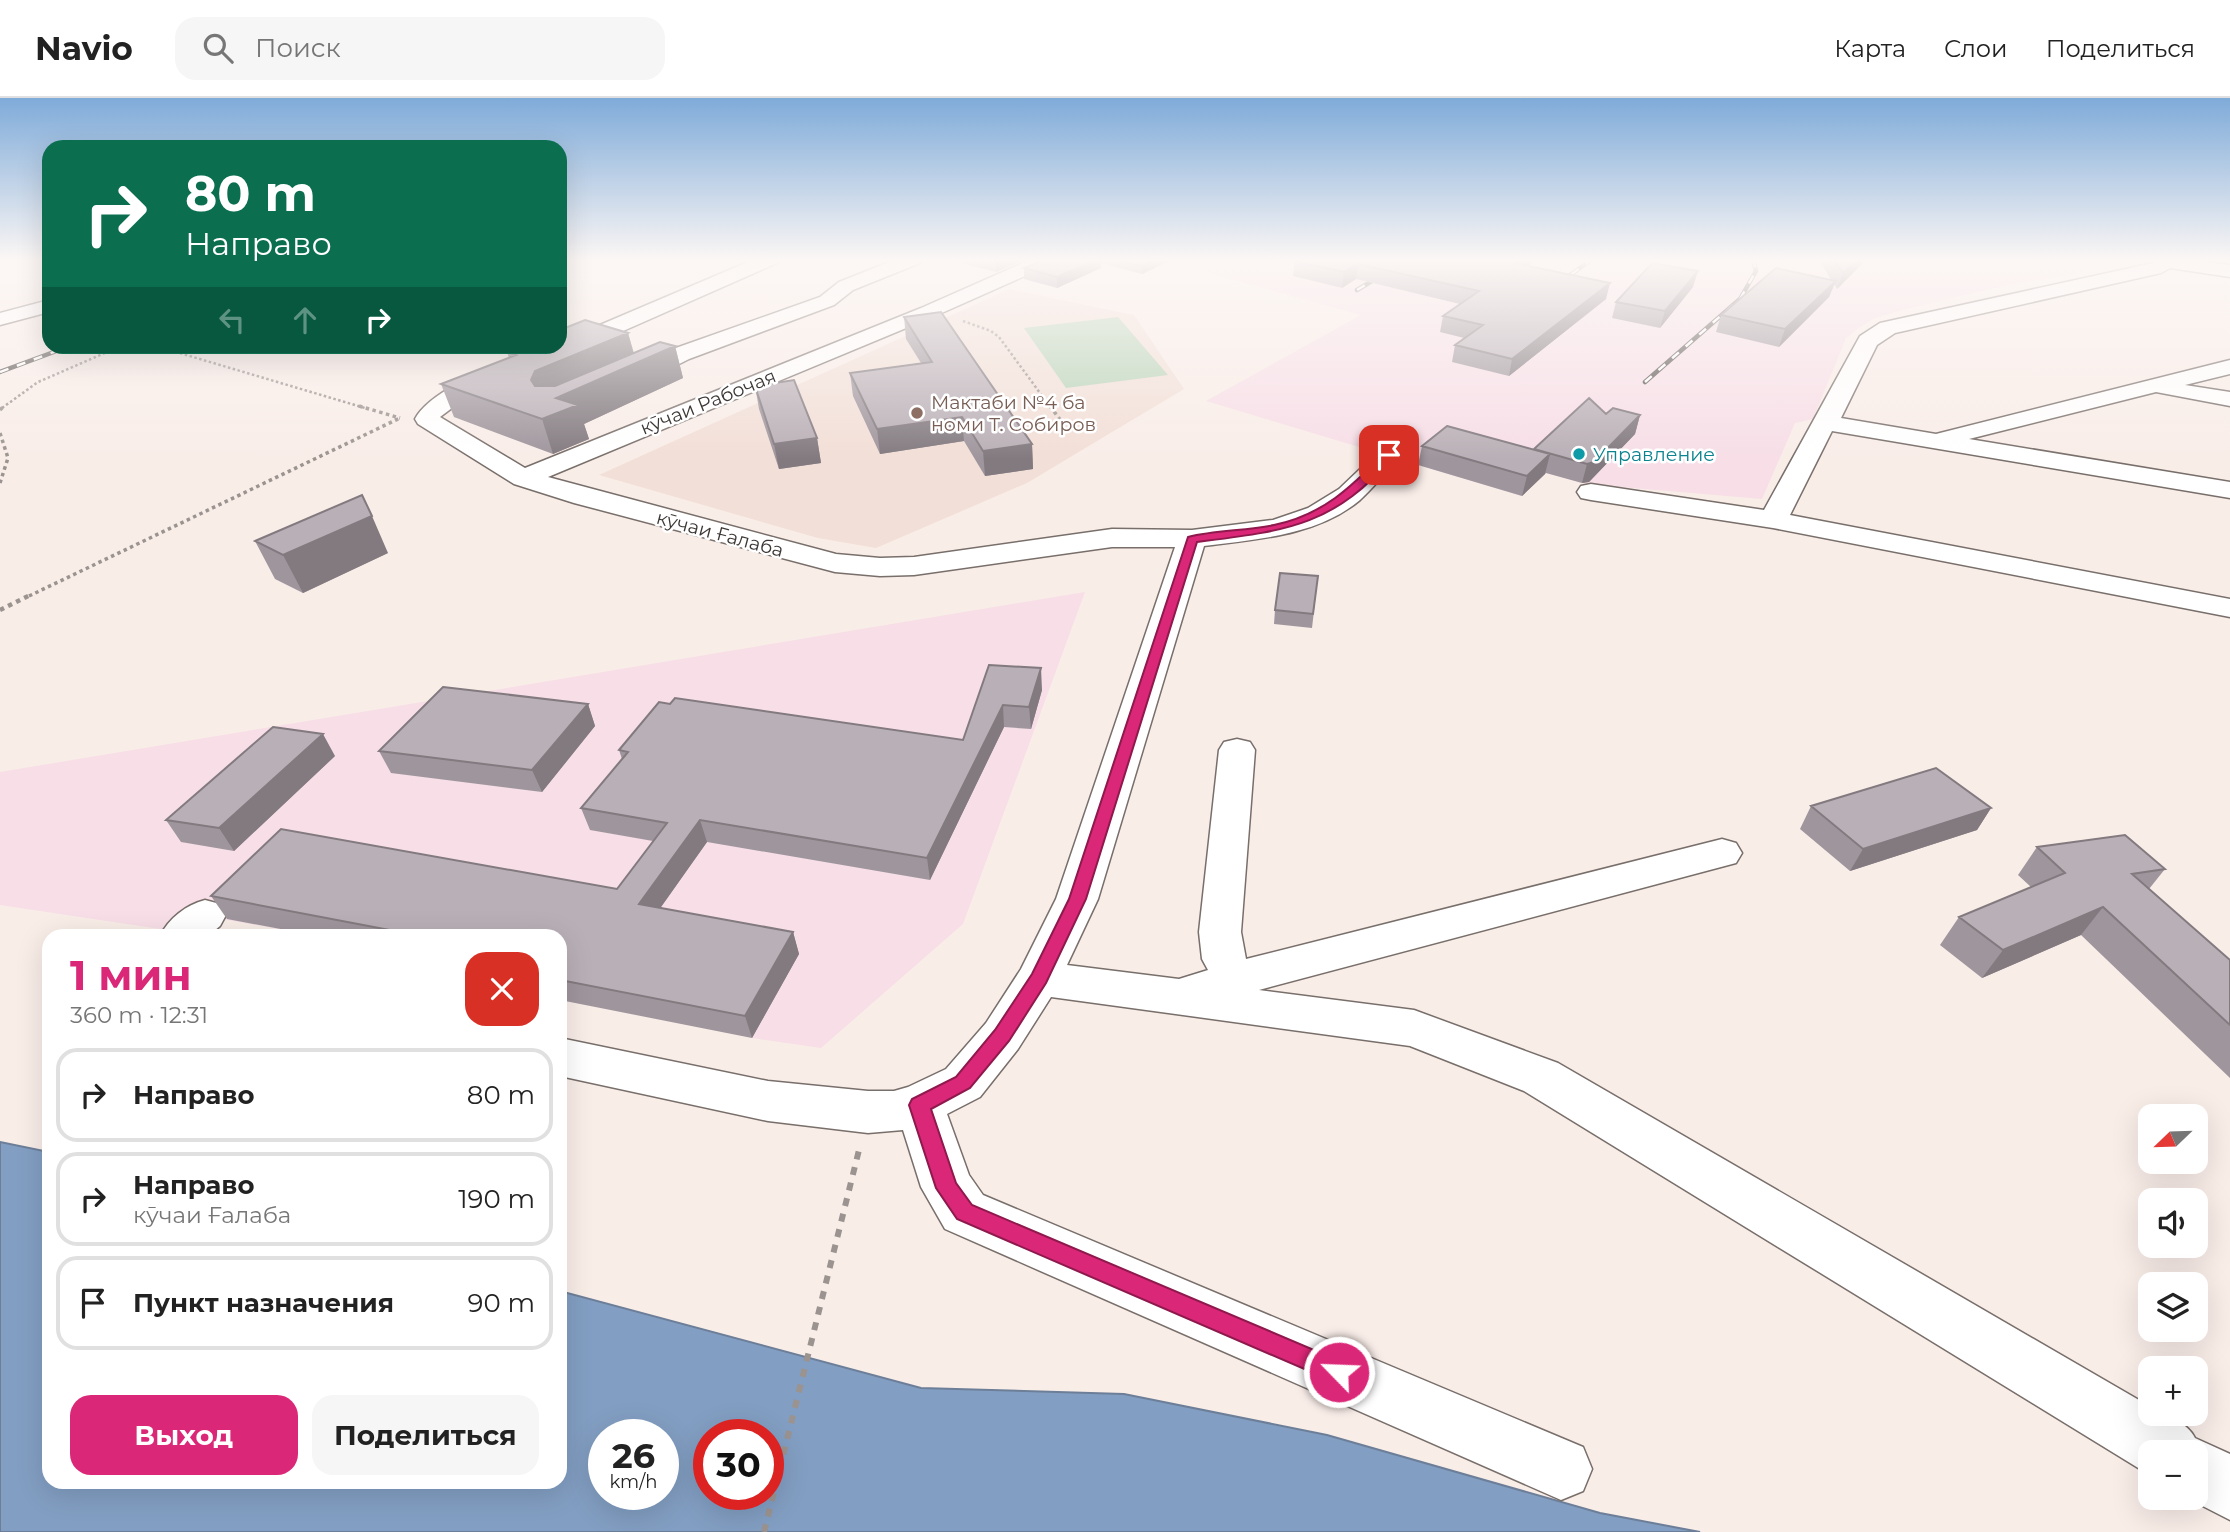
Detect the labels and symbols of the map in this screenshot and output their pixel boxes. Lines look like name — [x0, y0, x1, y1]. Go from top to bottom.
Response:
street label: кӯчаи Рабочая — [637, 364, 779, 440]
place label: Мактаби №4 ба номи Т. Собиров — [931, 391, 1096, 436]
marker: Мактаби №4 ба номи Т. Собиров — [909, 405, 925, 421]
pin — [1359, 425, 1419, 485]
place label: Управление — [1593, 443, 1715, 466]
marker: Управление — [1571, 446, 1587, 462]
street label: кӯчаи Ғалаба — [654, 506, 786, 562]
north arrow — [2138, 1104, 2208, 1174]
position arrow — [1302, 1335, 1376, 1409]
speed limit sign: 30 — [693, 1419, 784, 1510]

